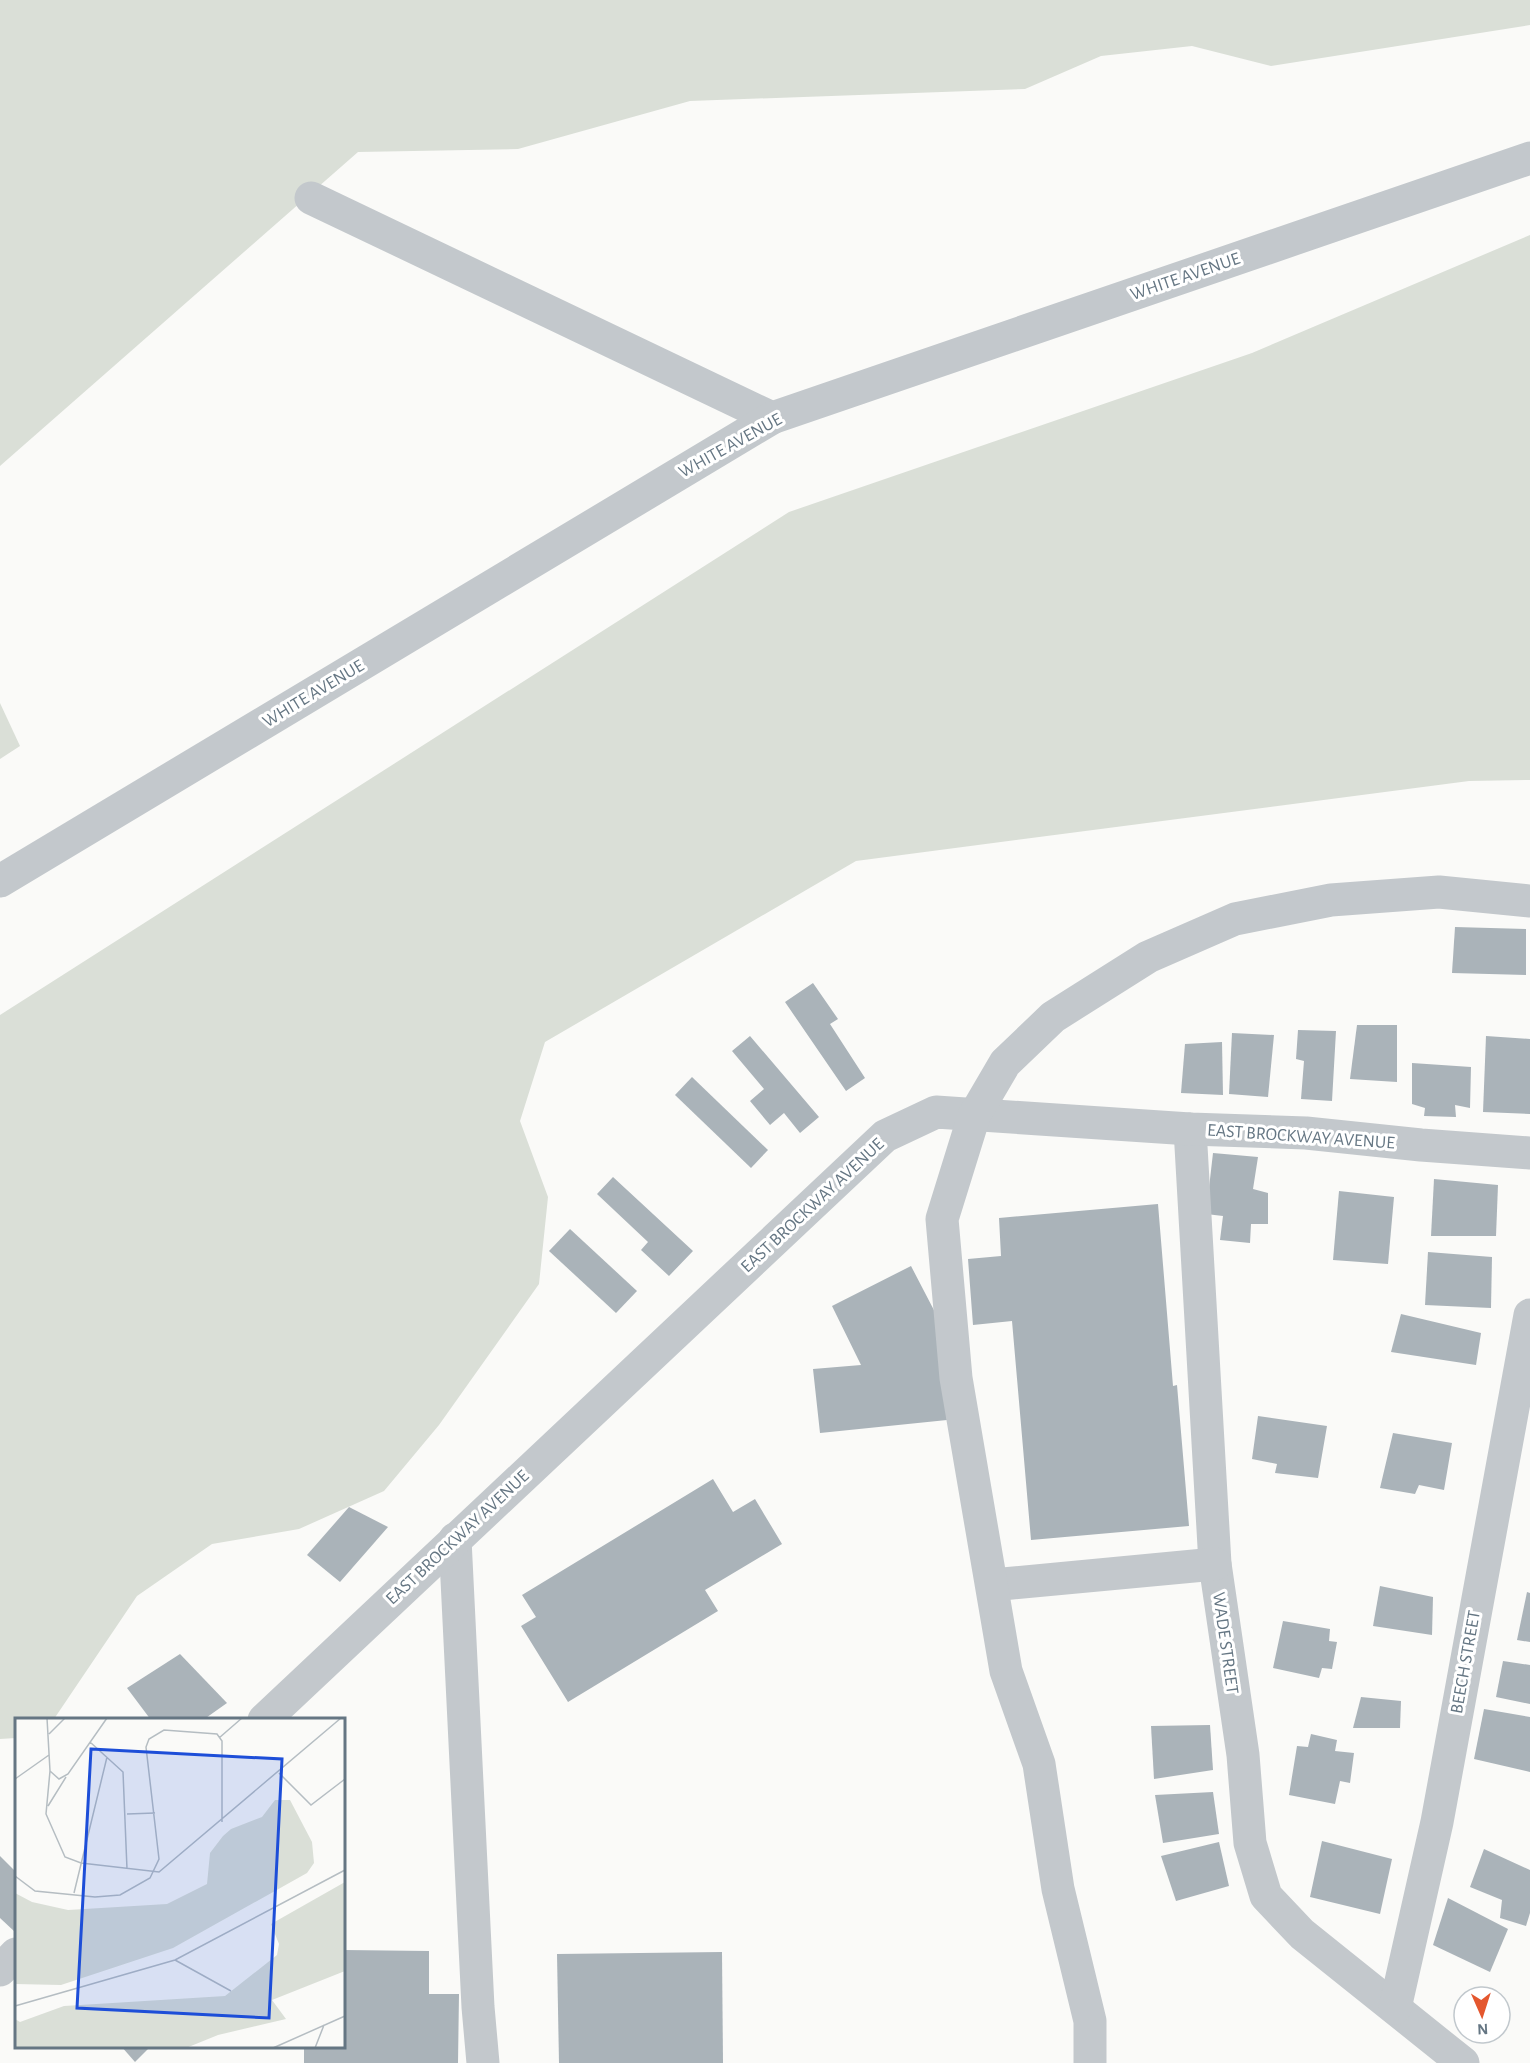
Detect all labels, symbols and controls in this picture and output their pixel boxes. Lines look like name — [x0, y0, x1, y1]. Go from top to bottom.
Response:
street label: WHITE AVENUE — [1128, 250, 1243, 304]
street label: WHITE AVENUE — [676, 410, 785, 482]
street label: WHITE AVENUE — [260, 656, 367, 731]
street label: EAST BROCKWAY AVENUE — [1207, 1121, 1396, 1153]
street label: EAST BROCKWAY AVENUE — [738, 1135, 888, 1276]
street label: EAST BROCKWAY AVENUE — [383, 1467, 533, 1608]
street label: WADE STREET — [1209, 1591, 1241, 1695]
street label: BEECH STREET — [1448, 1609, 1484, 1715]
inset map — [15, 1718, 345, 2048]
north arrow — [1452, 1985, 1512, 2045]
text: N — [1477, 2021, 1489, 2037]

